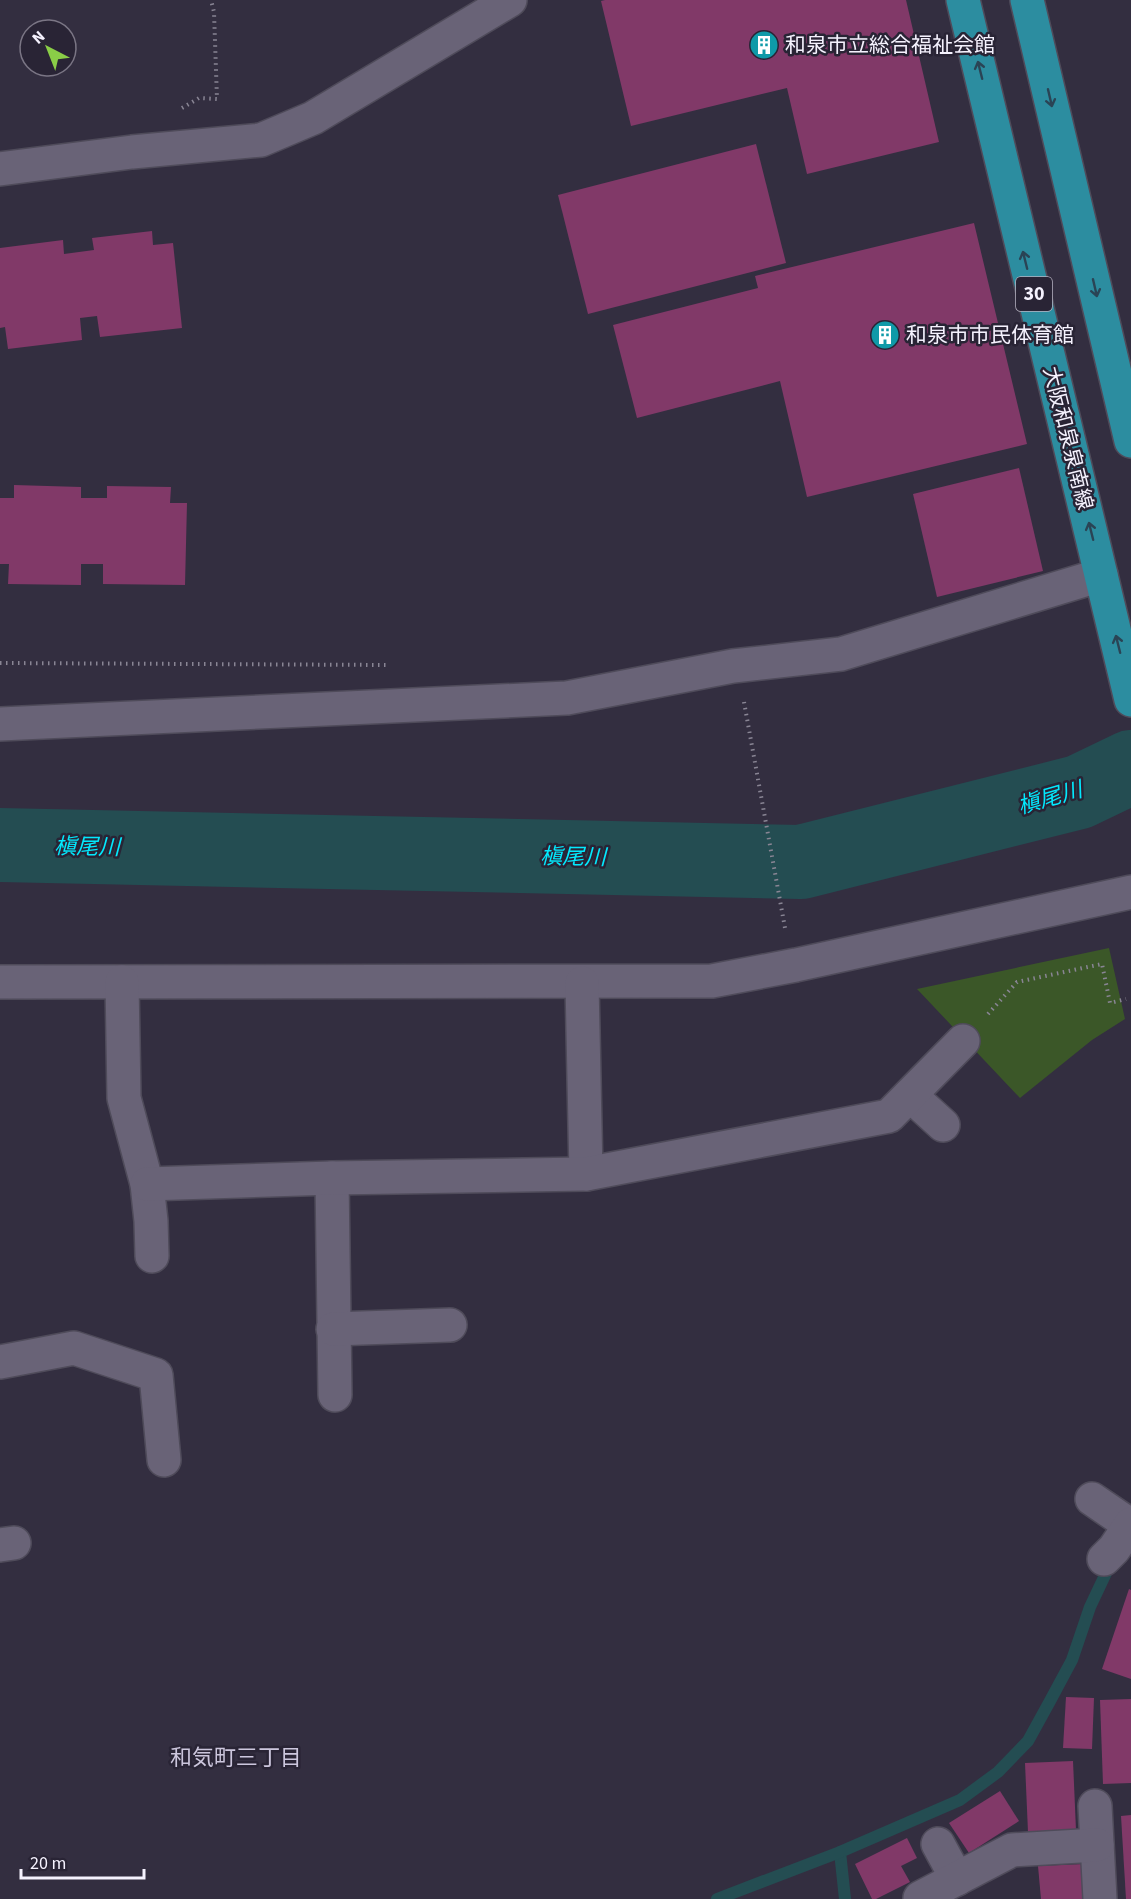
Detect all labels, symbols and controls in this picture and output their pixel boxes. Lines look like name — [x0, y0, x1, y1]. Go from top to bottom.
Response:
north arrow — [18, 18, 78, 78]
text: N — [27, 26, 50, 49]
building icon: 和泉市立総合福祉会館 — [748, 29, 780, 61]
place label: 和泉市立総合福祉会館 — [785, 30, 995, 60]
one-way arrow — [973, 61, 985, 80]
one-way arrow — [1044, 88, 1056, 107]
one-way arrow — [1019, 251, 1031, 270]
road number: 30 — [1016, 277, 1052, 311]
one-way arrow — [1089, 278, 1101, 297]
building icon: 和泉市市民体育館 — [869, 319, 901, 351]
place label: 和泉市市民体育館 — [906, 320, 1074, 350]
street label: 大阪和泉泉南線 — [1036, 363, 1100, 513]
one-way arrow — [1084, 522, 1096, 541]
one-way arrow — [1111, 635, 1123, 654]
water label: 槇尾川 — [1014, 773, 1088, 822]
water label: 槇尾川 — [54, 830, 122, 864]
water label: 槇尾川 — [540, 840, 608, 874]
district label: 和気町三丁目 — [170, 1742, 302, 1774]
scale bar — [21, 1842, 144, 1880]
text: 20 m — [30, 1851, 66, 1876]

